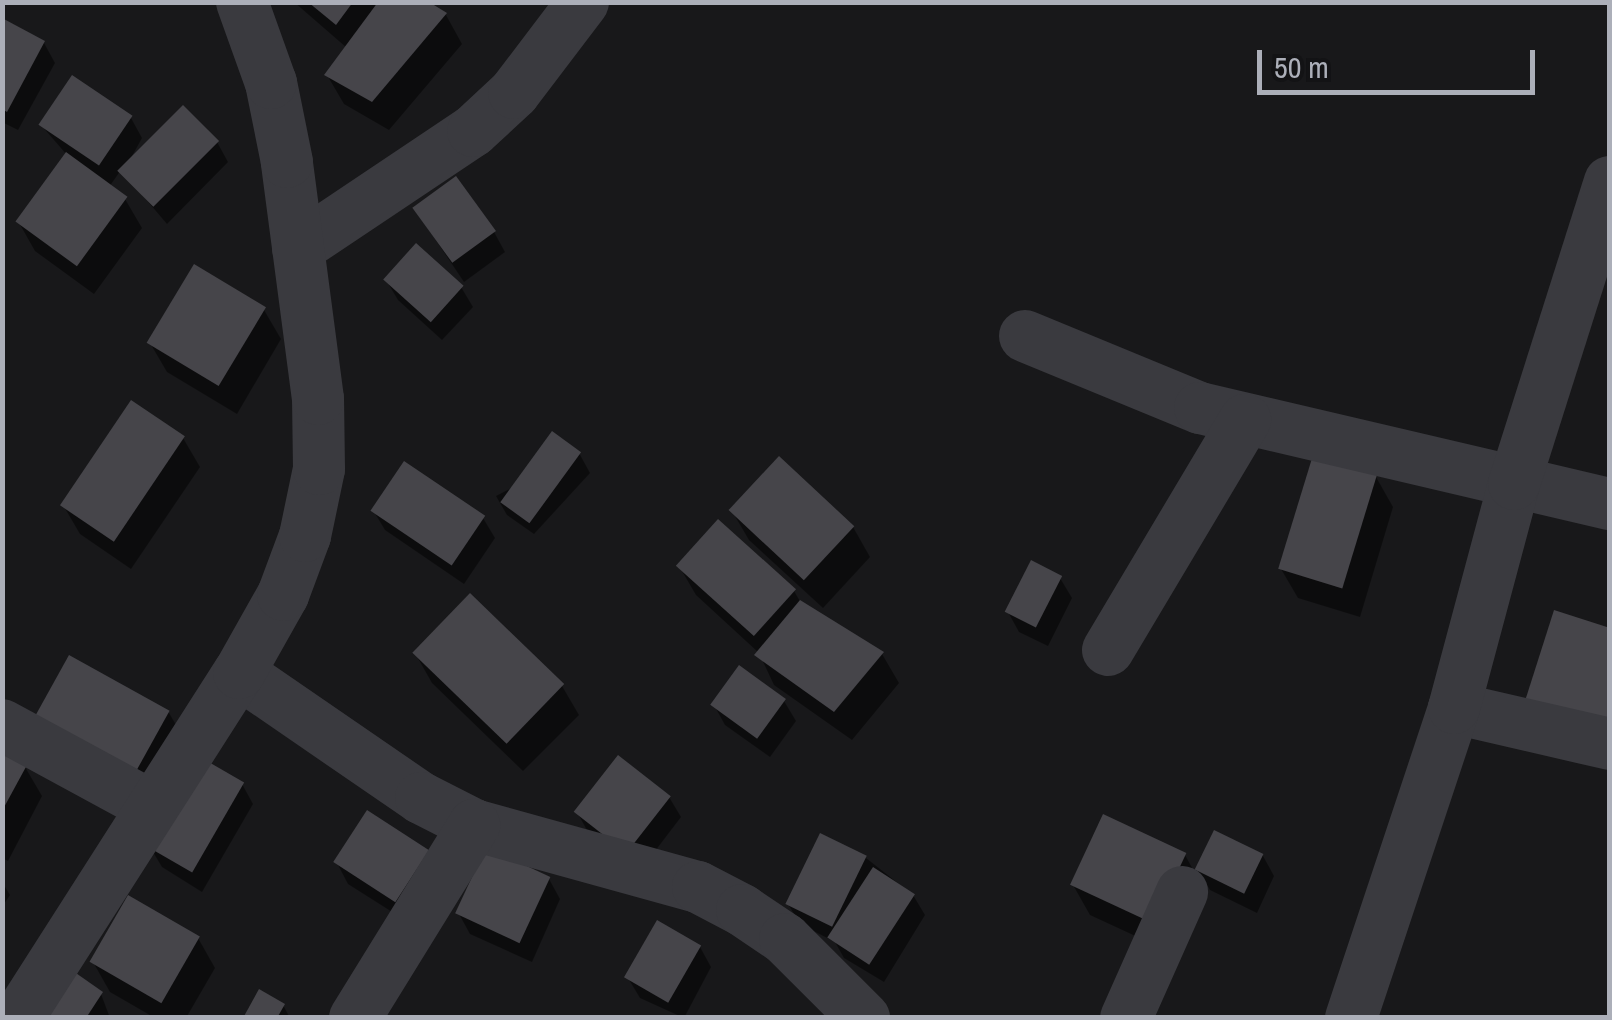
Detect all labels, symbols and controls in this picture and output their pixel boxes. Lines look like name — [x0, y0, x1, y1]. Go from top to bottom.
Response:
scale bar — [1262, 30, 1540, 92]
text: 50 m — [1274, 47, 1329, 87]

